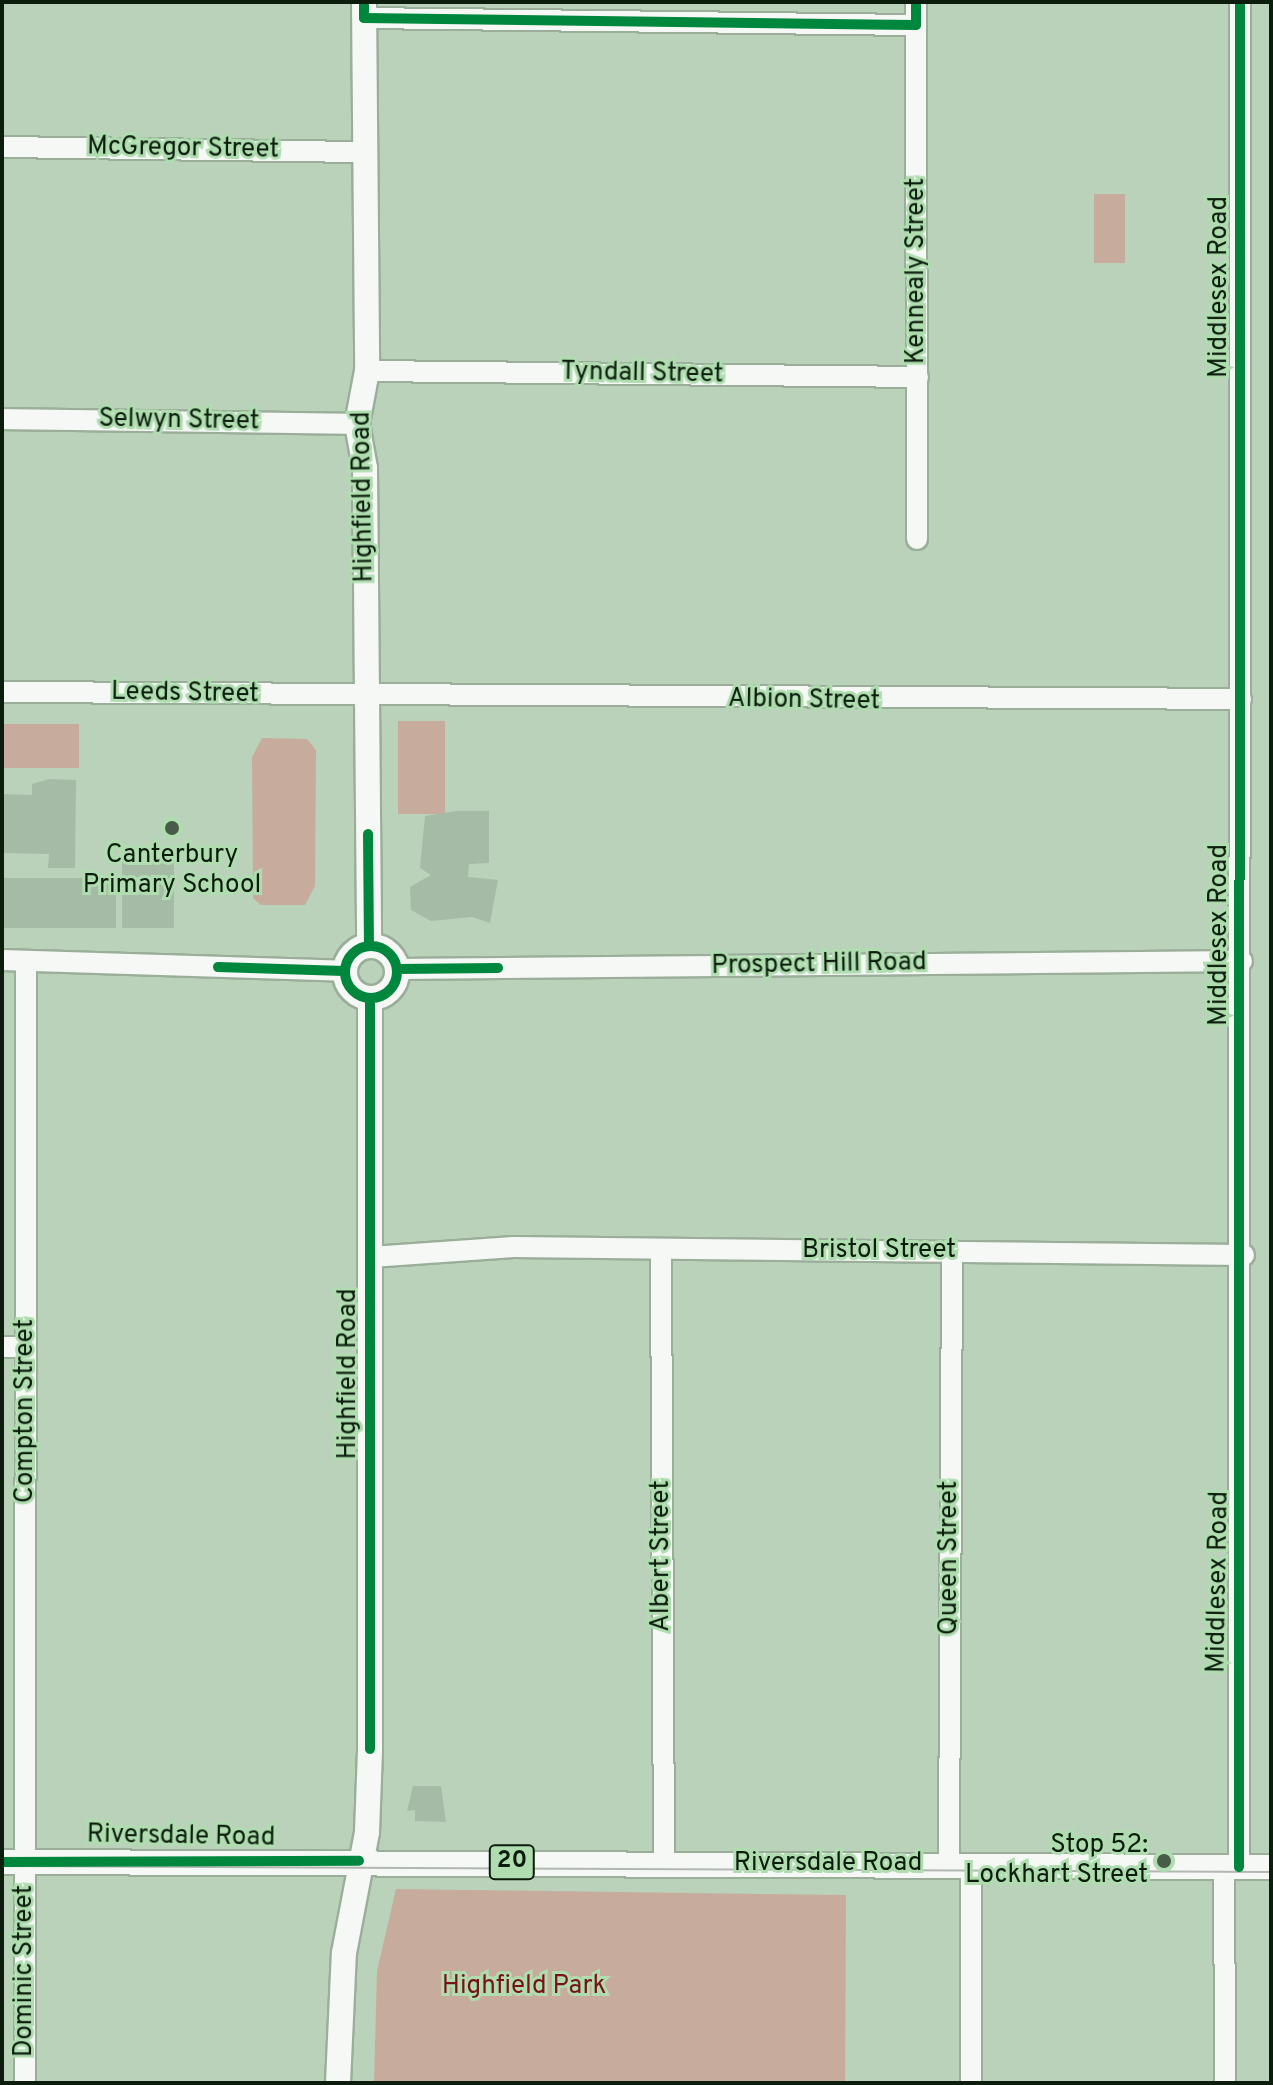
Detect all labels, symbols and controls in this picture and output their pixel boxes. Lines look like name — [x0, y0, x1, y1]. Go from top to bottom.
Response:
street label: McGregor Street — [87, 132, 279, 166]
street label: Kennealy Street — [901, 178, 933, 364]
street label: Middlesex Road — [1204, 196, 1236, 378]
street label: Tyndall Street — [560, 357, 724, 391]
street label: Selwyn Street — [98, 404, 260, 438]
street label: Highfield Road — [347, 411, 381, 583]
street label: Leeds Street — [111, 677, 259, 711]
street label: Albion Street — [728, 684, 880, 718]
marker: Canterbury Primary School — [163, 819, 181, 837]
place label: Canterbury Primary School — [83, 840, 261, 902]
street label: Middlesex Road — [1204, 844, 1236, 1026]
street label: Prospect Hill Road — [711, 948, 927, 982]
street label: Bristol Street — [802, 1235, 956, 1267]
street label: Highfield Road — [333, 1288, 365, 1460]
street label: Compton Street — [10, 1319, 42, 1503]
street label: Albert Street — [646, 1480, 678, 1632]
street label: Queen Street — [934, 1481, 966, 1635]
street label: Middlesex Road — [1202, 1491, 1236, 1673]
street label: Riversdale Road — [86, 1820, 276, 1854]
place label: Stop 52: Lockhart Street — [965, 1830, 1148, 1892]
road number: 20 — [488, 1842, 536, 1882]
street label: Riversdale Road — [734, 1848, 922, 1880]
marker: Stop 52: Lockhart Street — [1155, 1852, 1173, 1870]
street label: Dominic Street — [9, 1885, 41, 2057]
park label: Highfield Park — [442, 1971, 606, 2003]

